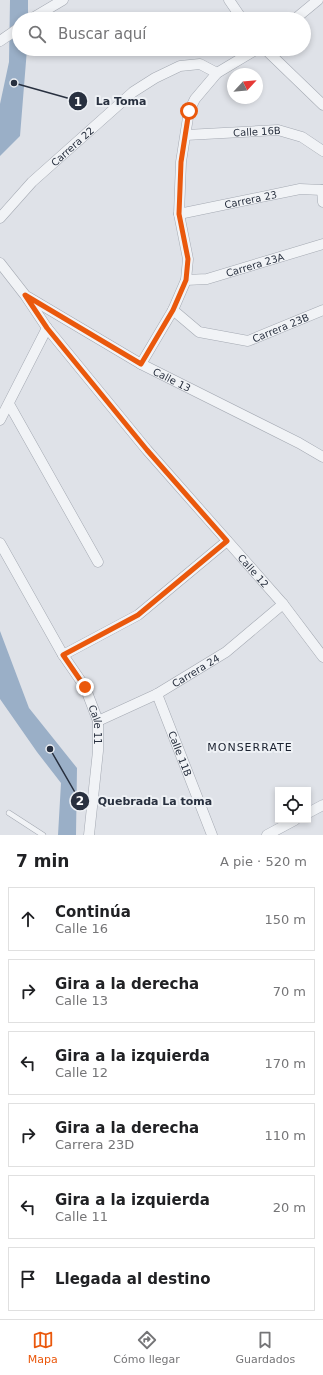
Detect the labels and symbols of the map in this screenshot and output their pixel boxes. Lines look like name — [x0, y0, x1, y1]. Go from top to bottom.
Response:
north arrow — [227, 68, 263, 104]
callout: La Toma — [68, 90, 155, 113]
text: 1 — [74, 95, 82, 109]
text: La Toma — [96, 95, 146, 108]
route start — [180, 102, 198, 120]
street label: Carrera 22 — [49, 124, 96, 168]
street label: Calle 16B — [233, 124, 281, 138]
street label: Carrera 23 — [223, 188, 278, 210]
street label: Carrera 23A — [224, 251, 285, 279]
street label: Carrera 23B — [251, 311, 310, 344]
street label: Calle 13 — [151, 365, 193, 394]
street label: Calle 12 — [236, 552, 271, 590]
street label: Carrera 24 — [170, 652, 221, 689]
route end — [76, 678, 94, 696]
street label: Calle 11 — [87, 703, 104, 745]
street label: Calle 11B — [166, 729, 194, 778]
district label: MONSERRATE — [207, 741, 293, 754]
callout: Quebrada La toma — [70, 789, 220, 812]
text: 2 — [76, 794, 84, 808]
text: Quebrada La toma — [98, 795, 212, 808]

